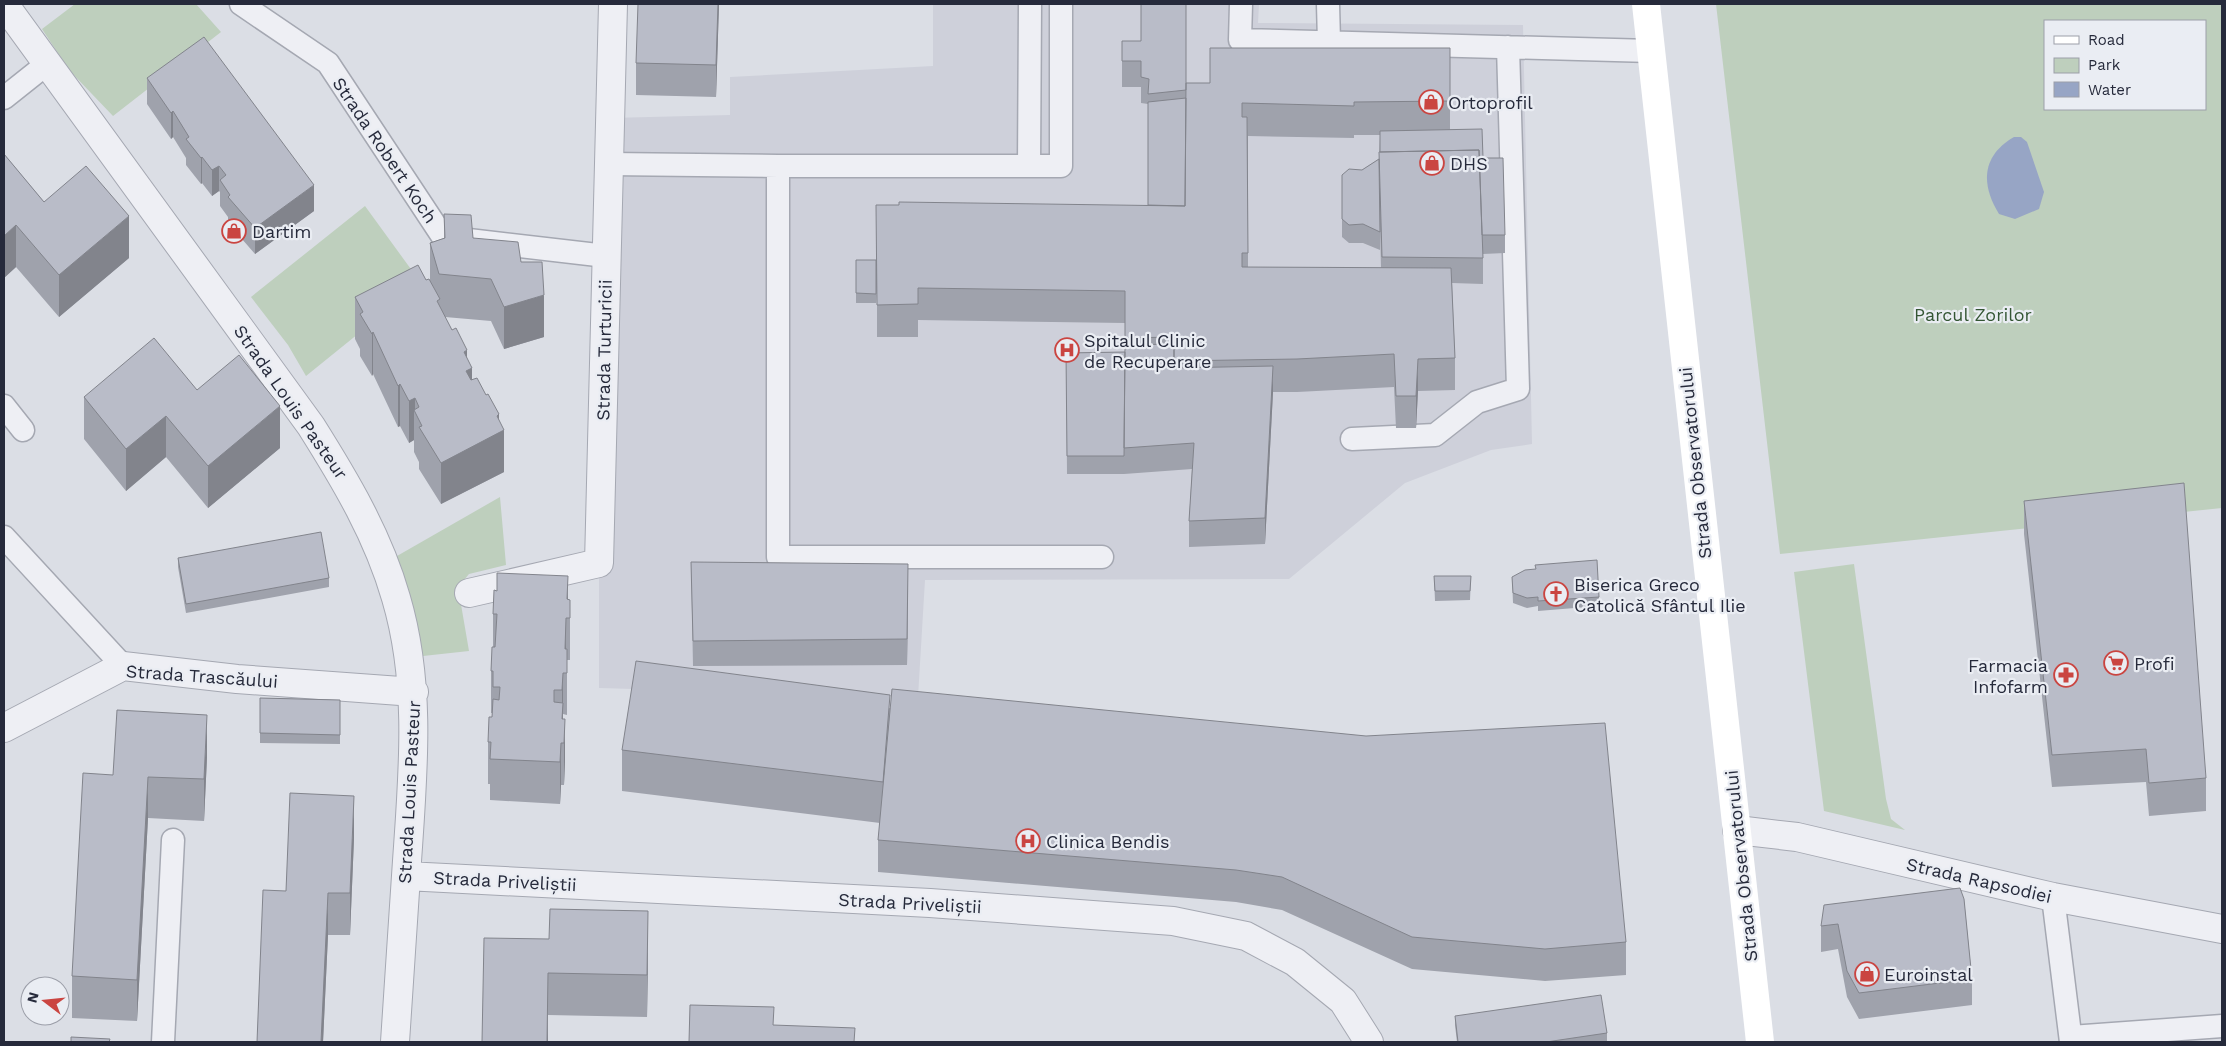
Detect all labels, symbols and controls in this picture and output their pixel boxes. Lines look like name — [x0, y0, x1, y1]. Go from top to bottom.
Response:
legend — [2044, 20, 2206, 110]
text: Road — [2088, 31, 2125, 49]
text: Park — [2088, 56, 2121, 74]
street label: Strada Robert Koch — [328, 73, 442, 227]
text: Water — [2088, 81, 2131, 99]
shop icon: Ortoprofil — [1418, 89, 1444, 115]
place label: Ortoprofil — [1448, 92, 1533, 113]
shop icon: DHS — [1419, 150, 1445, 176]
place label: DHS — [1450, 153, 1488, 174]
shop icon: Dartim — [221, 218, 247, 244]
place label: Dartim — [252, 221, 311, 242]
street label: Strada Turturicii — [592, 279, 616, 421]
park label: Parcul Zorilor — [1914, 304, 2032, 325]
street label: Strada Louis Pasteur — [230, 321, 352, 483]
place label: Spitalul Clinic de Recuperare — [1084, 330, 1211, 372]
hospital icon: Spitalul Clinic de Recuperare — [1054, 337, 1080, 363]
street label: Strada Observatorului — [1674, 366, 1716, 560]
place label: Biserica Greco Catolică Sfântul Ilie — [1574, 574, 1746, 616]
church icon: Biserica Greco Catolică Sfântul Ilie — [1543, 581, 1569, 607]
supermarket icon: Profi — [2103, 650, 2129, 676]
place label: Profi — [2134, 653, 2175, 674]
place label: Farmacia Infofarm — [1968, 655, 2048, 697]
street label: Strada Trascăului — [125, 660, 279, 692]
pharmacy icon: Farmacia Infofarm — [2053, 662, 2079, 688]
street label: Strada Louis Pasteur — [394, 700, 424, 884]
street label: Strada Observatorului — [1720, 769, 1762, 963]
hospital icon: Clinica Bendis — [1015, 828, 1041, 854]
place label: Clinica Bendis — [1046, 831, 1169, 852]
street label: Strada Rapsodiei — [1904, 853, 2054, 907]
street label: Strada Priveliștii — [433, 867, 577, 895]
street label: Strada Priveliștii — [838, 889, 982, 917]
shop icon: Euroinstal — [1854, 961, 1880, 987]
place label: Euroinstal — [1884, 964, 1973, 985]
north arrow — [20, 976, 70, 1026]
text: N — [23, 990, 42, 1005]

